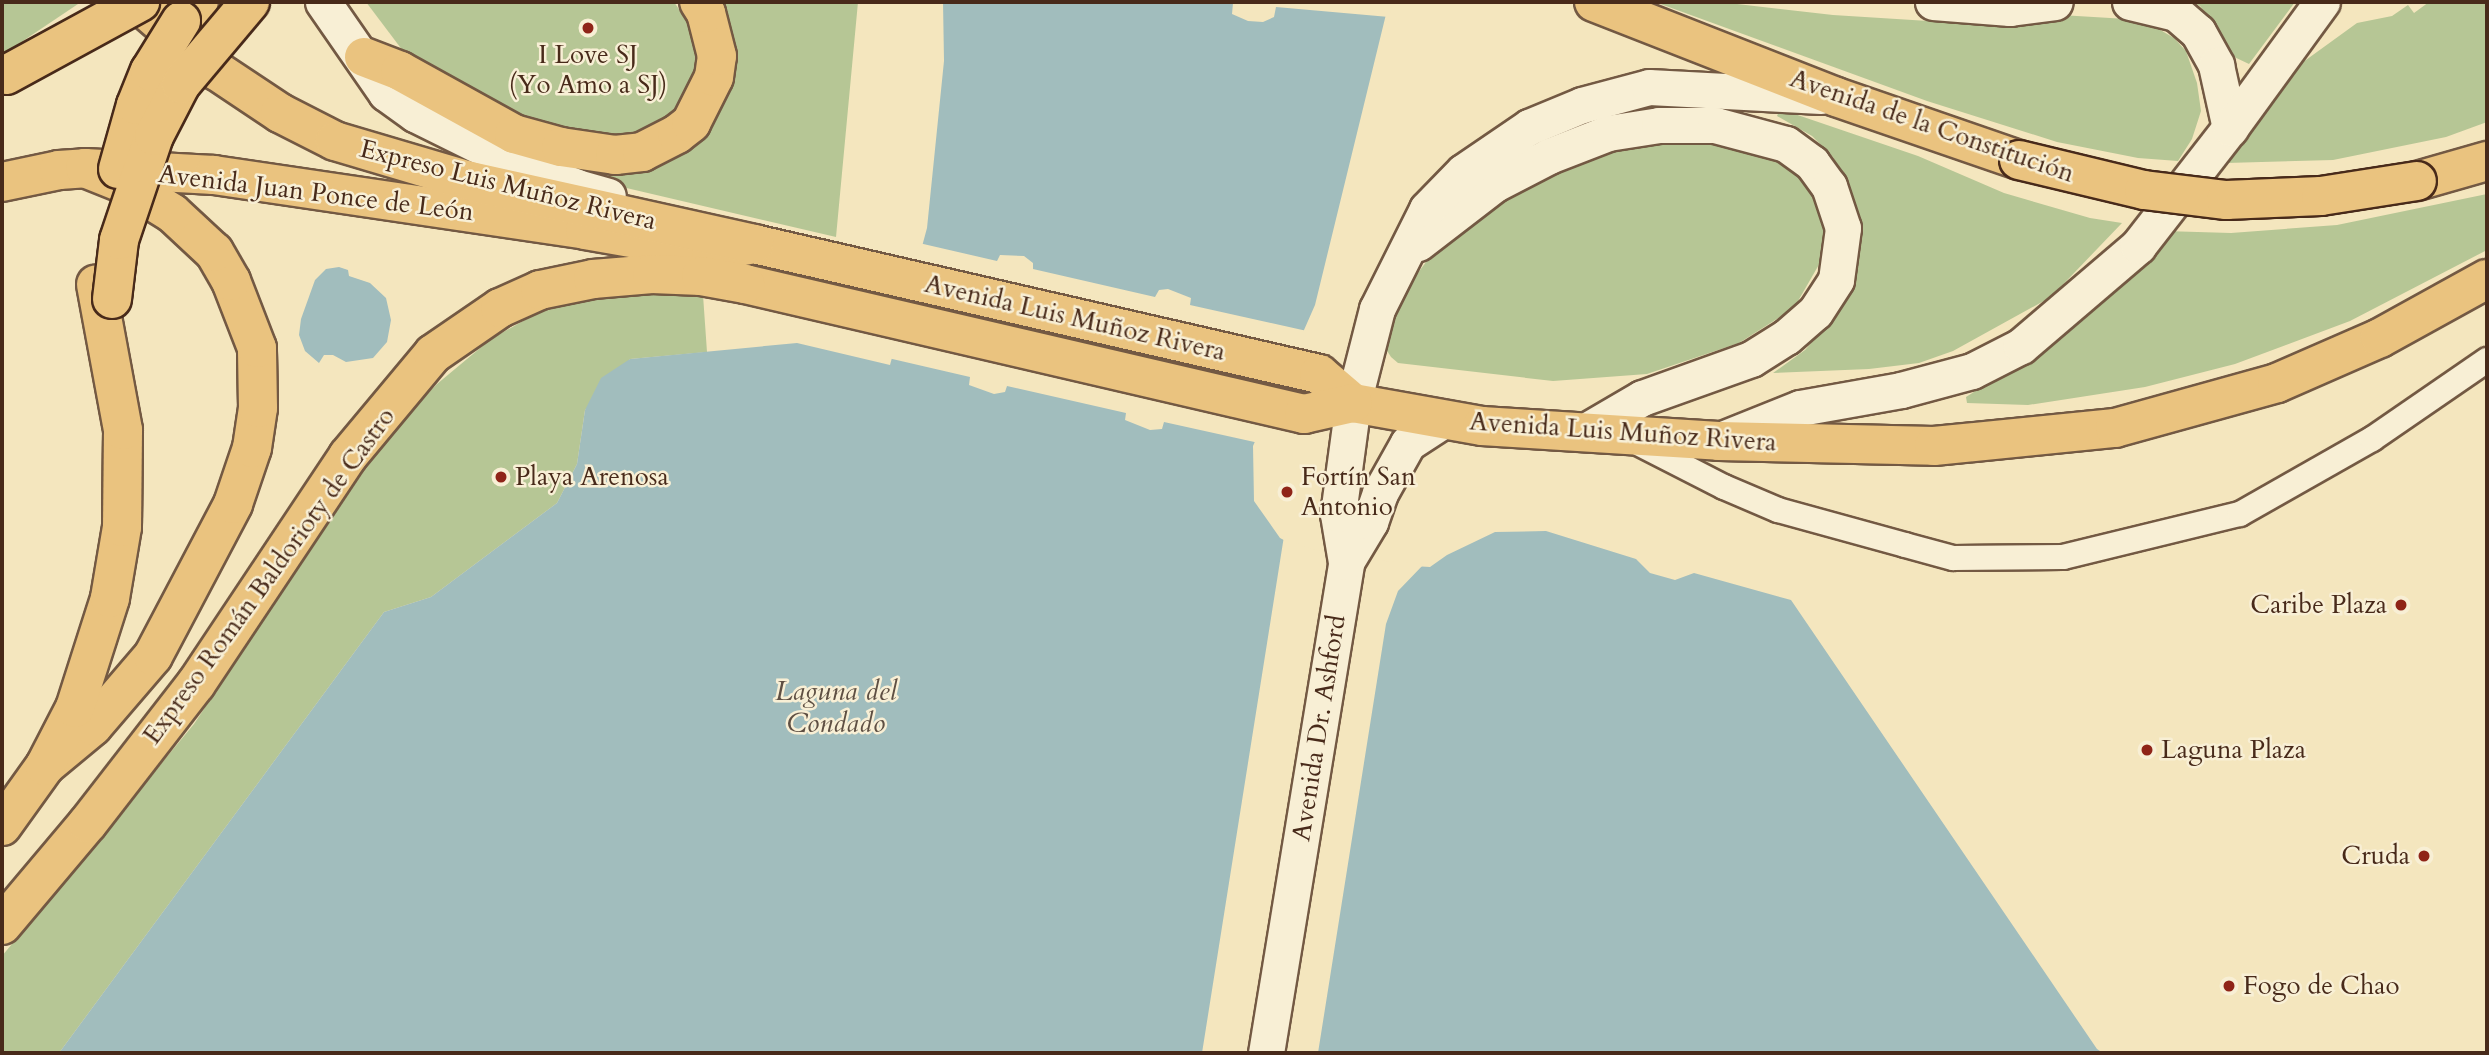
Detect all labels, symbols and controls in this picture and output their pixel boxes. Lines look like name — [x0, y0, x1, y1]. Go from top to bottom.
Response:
marker: I Love SJ (Yo Amo a SJ) — [580, 20, 596, 36]
place label: I Love SJ (Yo Amo a SJ) — [509, 39, 667, 100]
street label: Avenida de la Constitución — [1786, 63, 2078, 189]
street label: Expreso Luis Muñoz Rivera — [357, 133, 659, 237]
street label: Avenida Juan Ponce de León — [157, 158, 475, 228]
street label: Avenida Luis Muñoz Rivera — [922, 268, 1228, 368]
street label: Expreso Román Baldorioty de Castro — [136, 402, 402, 750]
street label: Avenida Luis Muñoz Rivera — [1468, 406, 1778, 458]
place label: Playa Arenosa — [515, 461, 669, 493]
place label: Fortín San Antonio — [1301, 461, 1416, 522]
marker: Playa Arenosa — [493, 469, 509, 485]
marker: Fortín San Antonio — [1279, 484, 1295, 500]
place label: Caribe Plaza — [2250, 589, 2387, 621]
marker: Caribe Plaza — [2393, 597, 2409, 613]
street label: Avenida Dr. Ashford — [1286, 613, 1352, 843]
water label: Laguna del Condado — [775, 674, 897, 740]
place label: Laguna Plaza — [2161, 734, 2306, 766]
marker: Laguna Plaza — [2139, 742, 2155, 758]
place label: Cruda — [2341, 840, 2410, 872]
marker: Cruda — [2416, 848, 2432, 864]
place label: Fogo de Chao — [2243, 970, 2400, 1002]
marker: Fogo de Chao — [2221, 978, 2237, 994]

